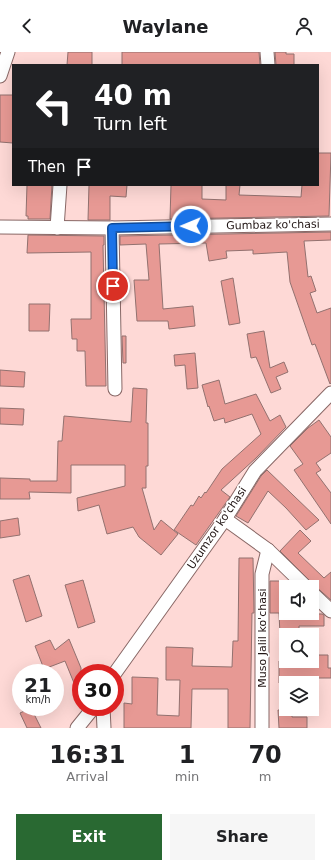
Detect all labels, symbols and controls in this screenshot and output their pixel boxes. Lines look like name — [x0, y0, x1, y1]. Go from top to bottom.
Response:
icon: back — [16, 15, 38, 37]
icon: person — [293, 15, 315, 37]
text: Waylane — [123, 16, 208, 37]
text: 40 m — [94, 79, 172, 112]
icon: left — [28, 80, 80, 132]
text: Turn left — [94, 113, 167, 134]
icon: arrive — [73, 156, 95, 178]
text: Then — [28, 158, 65, 176]
position arrow — [170, 205, 212, 247]
street label: Gumbaz ko'chasi — [226, 218, 320, 232]
pin — [96, 269, 130, 303]
icon: arrive — [102, 275, 124, 297]
street label: Uzumzor ko'chasi — [185, 484, 249, 572]
map controls — [279, 580, 319, 716]
button: sound — [279, 580, 319, 620]
street label: Muso Jalil ko'chasi — [256, 588, 269, 688]
button: search — [279, 628, 319, 668]
speed limit sign: 30 — [72, 664, 124, 716]
text: 21 — [24, 673, 52, 697]
button: layers — [279, 676, 319, 716]
text: km/h — [25, 694, 51, 705]
text: 16:31 — [49, 741, 126, 769]
text: 1 — [179, 741, 195, 769]
text: 70 — [248, 741, 282, 769]
text: Arrival — [66, 769, 108, 784]
text: min — [175, 769, 199, 784]
text: m — [259, 769, 271, 784]
button: Exit — [16, 814, 162, 860]
button: Share — [170, 814, 315, 860]

